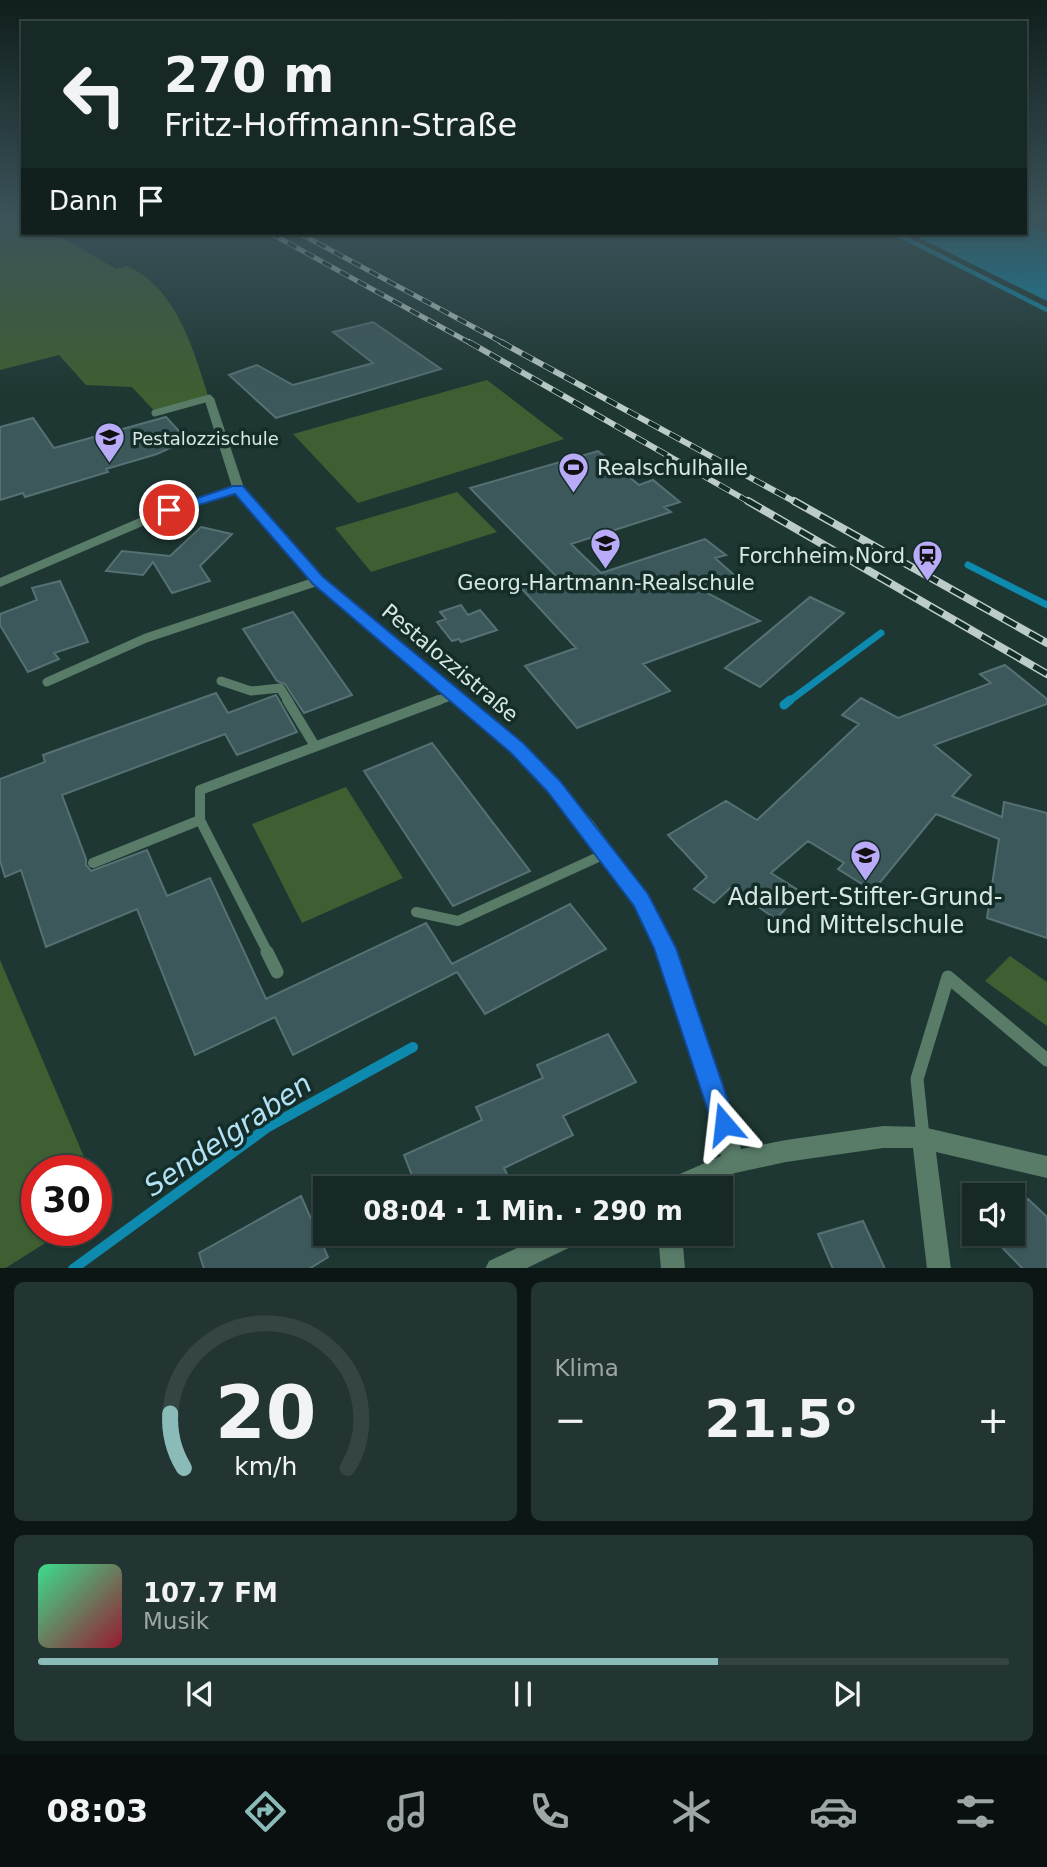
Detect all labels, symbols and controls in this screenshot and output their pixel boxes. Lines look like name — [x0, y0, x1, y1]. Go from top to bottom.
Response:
text: 270 m — [164, 47, 334, 104]
icon: left — [49, 49, 140, 140]
text: Fritz-Hoffmann-Straße — [164, 106, 517, 144]
icon: arrive — [132, 182, 170, 220]
text: Dann — [49, 186, 118, 216]
school or university icon: Pestalozzischule — [92, 421, 126, 465]
place label: Pestalozzischule — [132, 428, 279, 449]
sports icon: Realschulhalle — [557, 451, 591, 495]
place label: Realschulhalle — [597, 456, 748, 480]
pin — [139, 480, 199, 540]
icon: arrive — [150, 491, 188, 529]
school or university icon: Georg-Hartmann-Realschule — [589, 526, 623, 570]
station icon: Forchheim Nord — [911, 539, 945, 583]
place label: Forchheim Nord — [738, 544, 905, 568]
place label: Georg-Hartmann-Realschule — [457, 571, 755, 595]
street label: Pestalozzistraße — [377, 599, 523, 727]
school or university icon: Adalbert-Stifter-Grund- und Mittelschule — [848, 838, 882, 882]
place label: Adalbert-Stifter-Grund- und Mittelschule — [728, 883, 1002, 939]
water label: Sendelgraben — [138, 1067, 318, 1203]
position arrow — [687, 1087, 761, 1161]
speed limit sign: 30 — [21, 1155, 112, 1246]
map controls — [962, 1183, 1025, 1246]
button: sound — [962, 1183, 1025, 1246]
text: 08:04 · 1 Min. · 290 m — [363, 1196, 683, 1226]
text: Klima — [555, 1355, 619, 1381]
text: 20 — [215, 1370, 316, 1455]
text: 21.5° — [705, 1389, 859, 1449]
text: − — [555, 1398, 586, 1442]
text: + — [977, 1398, 1009, 1442]
text: km/h — [234, 1451, 297, 1480]
text: 107.7 FM — [143, 1578, 278, 1608]
text: Musik — [143, 1608, 209, 1634]
icon: previous — [181, 1675, 219, 1713]
icon: pause — [504, 1675, 542, 1713]
icon: next — [828, 1675, 866, 1713]
icon: directions — [241, 1787, 290, 1836]
icon: music — [383, 1787, 432, 1836]
icon: phone — [525, 1787, 574, 1836]
icon: climate — [667, 1787, 716, 1836]
icon: car — [809, 1787, 858, 1836]
icon: filters — [951, 1787, 1000, 1836]
text: 08:03 — [47, 1792, 148, 1830]

